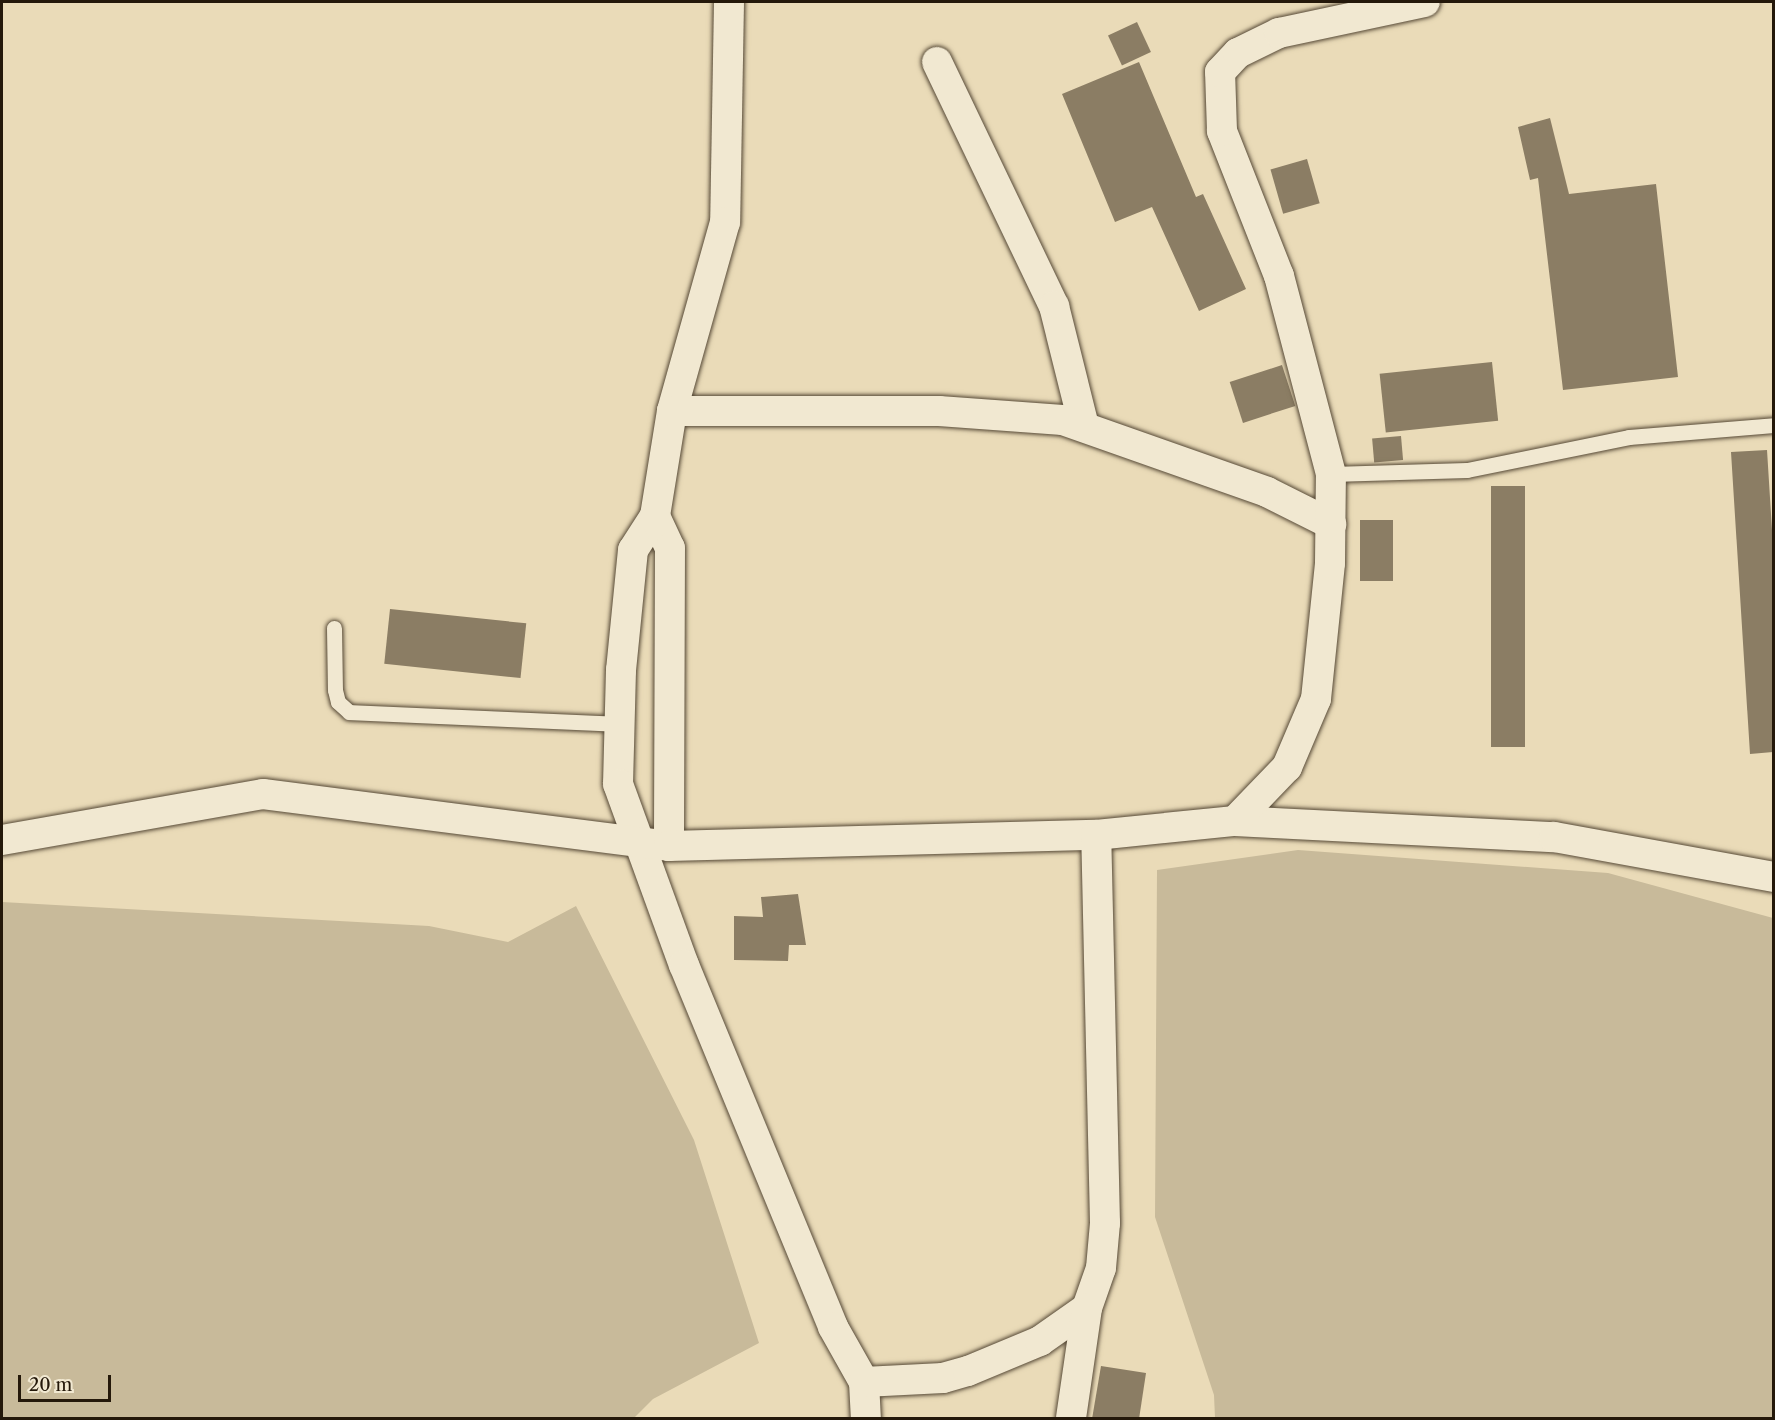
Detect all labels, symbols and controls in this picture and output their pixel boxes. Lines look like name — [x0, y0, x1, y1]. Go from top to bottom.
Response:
scale bar — [21, 1363, 114, 1401]
text: 20 m — [29, 1374, 72, 1396]

